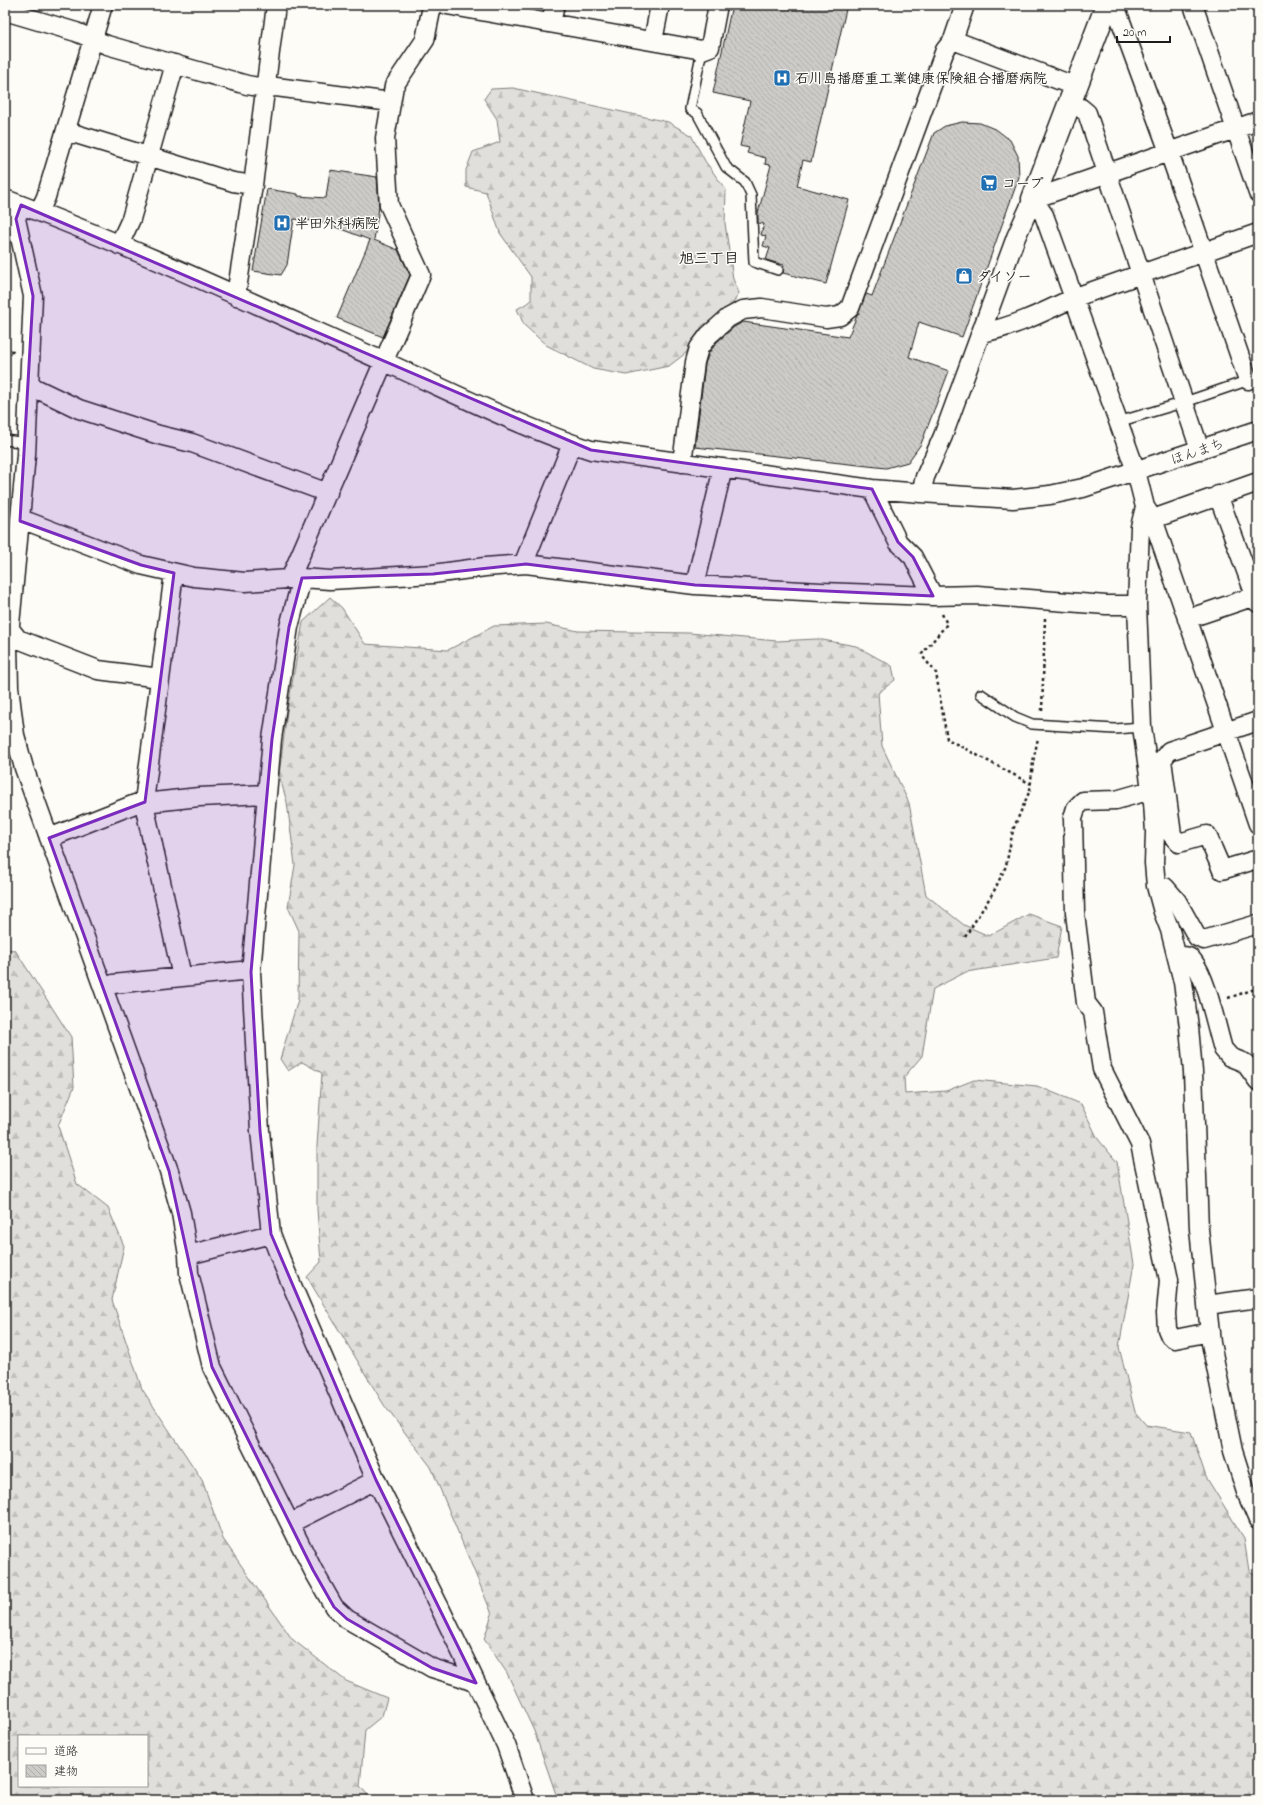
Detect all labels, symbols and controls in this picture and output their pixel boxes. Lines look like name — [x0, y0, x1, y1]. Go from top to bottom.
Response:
scale bar — [1117, 18, 1170, 44]
text: 20 m — [1123, 24, 1146, 42]
hospital icon: 石川島播磨重工業健康保険組合播磨病院 — [772, 68, 792, 88]
place label: 石川島播磨重工業健康保険組合播磨病院 — [795, 69, 1047, 90]
supermarket icon: コープ — [979, 173, 999, 193]
place label: コープ — [1002, 174, 1043, 195]
hospital icon: 半田外科病院 — [272, 213, 292, 233]
place label: 半田外科病院 — [295, 214, 379, 235]
district label: 旭三丁目 — [679, 248, 739, 270]
shop icon: ダイソー — [954, 266, 974, 286]
place label: ダイソー — [977, 267, 1032, 288]
street label: ほんまち — [1168, 433, 1227, 471]
legend — [18, 1735, 148, 1787]
text: 道路 — [54, 1743, 78, 1761]
text: 建物 — [54, 1763, 78, 1781]

